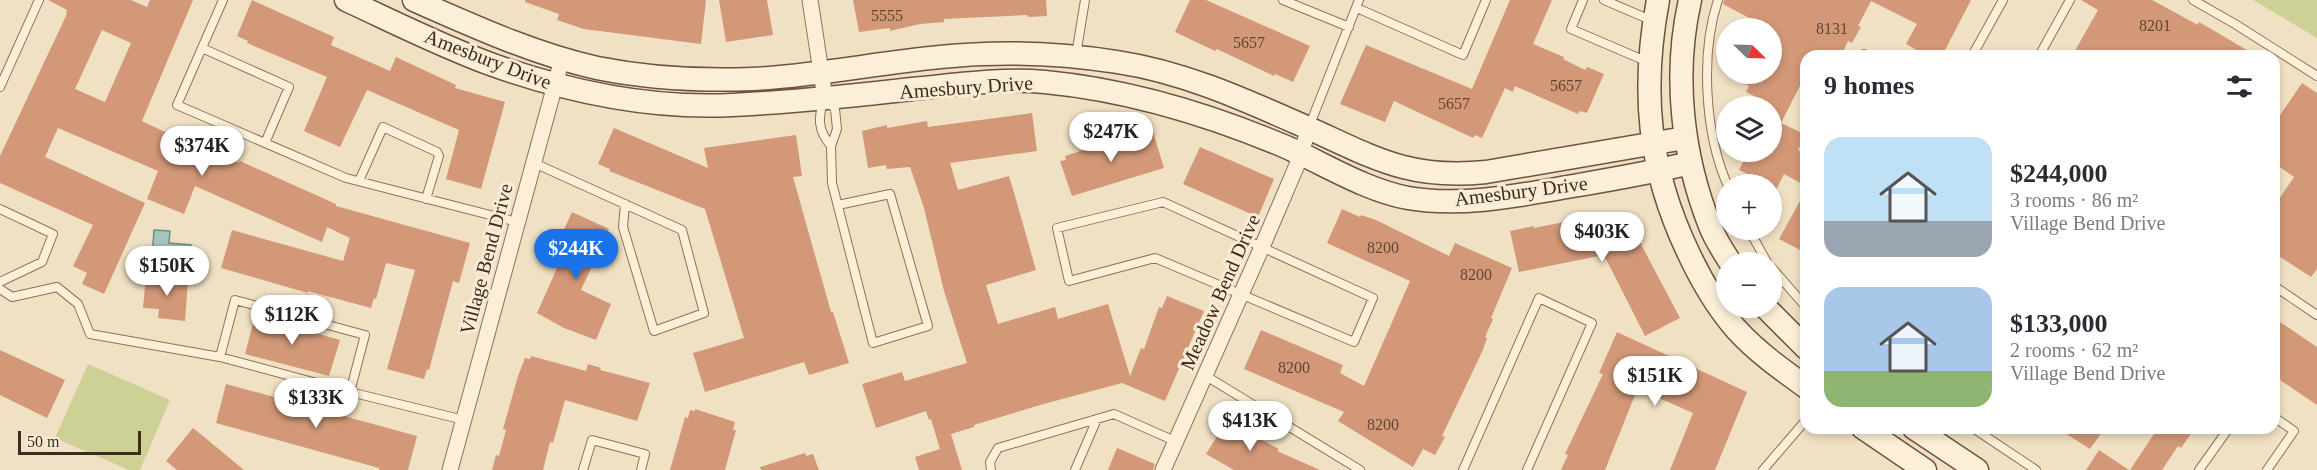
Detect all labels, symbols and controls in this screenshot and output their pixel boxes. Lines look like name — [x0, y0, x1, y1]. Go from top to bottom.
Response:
house number: 5555 — [871, 7, 903, 24]
house number: 8201 — [2139, 17, 2171, 34]
north arrow — [1716, 18, 1782, 84]
map controls — [1716, 18, 1782, 318]
house number: 8131 — [1816, 20, 1848, 37]
street label: Amesbury Drive — [421, 25, 555, 94]
house number: 5657 — [1233, 34, 1265, 51]
icon: filters — [2223, 70, 2256, 103]
street label: Amesbury Drive — [898, 71, 1034, 104]
text: 9 homes — [1824, 71, 1914, 100]
house number: 5657 — [1550, 77, 1582, 94]
house number: 5657 — [1438, 95, 1470, 112]
button: layers — [1716, 96, 1782, 162]
pin: $247K — [1069, 112, 1153, 163]
text: $247K — [1083, 120, 1139, 142]
pin: $374K — [160, 126, 244, 177]
text: $374K — [174, 134, 230, 156]
text: $244,000 — [2010, 159, 2108, 188]
icon: home — [1872, 161, 1944, 233]
street label: Amesbury Drive — [1453, 172, 1589, 211]
button: + — [1716, 174, 1782, 240]
street label: Village Bend Drive — [455, 181, 518, 337]
text: 3 rooms · 86 m² — [2010, 189, 2138, 211]
street label: Meadow Bend Drive — [1176, 211, 1264, 373]
pin: $403K — [1560, 212, 1644, 263]
text: Village Bend Drive — [2010, 212, 2165, 234]
text: $403K — [1574, 220, 1630, 242]
pin: $244K — [534, 229, 618, 280]
text: $244K — [548, 237, 604, 259]
house number: 8200 — [1367, 239, 1399, 256]
pin: $150K — [125, 246, 209, 297]
button: − — [1716, 252, 1782, 318]
text: $150K — [139, 254, 195, 276]
house number: 8200 — [1460, 266, 1492, 283]
pin: $112K — [250, 295, 334, 346]
text: $112K — [265, 303, 319, 325]
text: $133,000 — [2010, 309, 2108, 338]
icon: home — [1872, 311, 1944, 383]
text: 2 rooms · 62 m² — [2010, 339, 2138, 361]
pin: $151K — [1613, 356, 1697, 407]
house number: 8200 — [1278, 359, 1310, 376]
text: Village Bend Drive — [2010, 362, 2165, 384]
text: $151K — [1627, 364, 1683, 386]
pin: $133K — [274, 378, 358, 429]
text: $133K — [288, 386, 344, 408]
pin: $413K — [1208, 401, 1292, 452]
text: $413K — [1222, 409, 1278, 431]
house number: 8200 — [1367, 416, 1399, 433]
scale bar — [18, 428, 141, 456]
text: 50 m — [27, 433, 59, 450]

